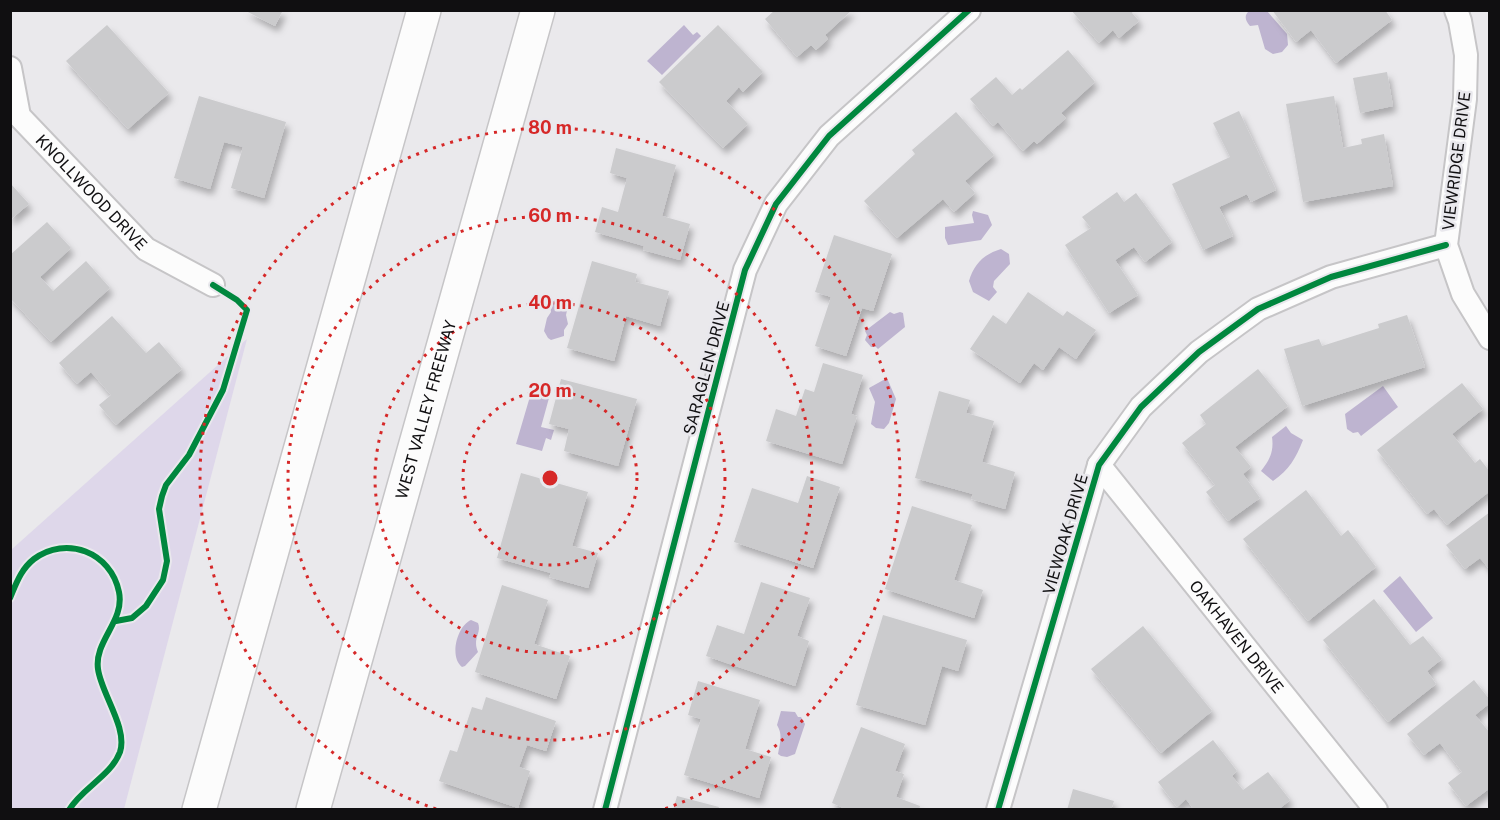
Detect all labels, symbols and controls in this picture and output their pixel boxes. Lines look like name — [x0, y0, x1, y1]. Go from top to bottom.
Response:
street label: VIEWRIDGE DRIVE — [1439, 91, 1474, 232]
text: 80 m — [528, 117, 572, 138]
street label: KNOLLWOOD DRIVE — [32, 131, 151, 254]
text: 60 m — [528, 205, 572, 226]
text: 40 m — [528, 292, 572, 313]
street label: SARAGLEN DRIVE — [680, 299, 733, 437]
street label: WEST VALLEY FREEWAY — [392, 318, 460, 501]
text: 20 m — [528, 380, 572, 401]
centre of rings — [540, 468, 560, 488]
street label: VIEWOAK DRIVE — [1039, 472, 1092, 597]
street label: OAKHAVEN DRIVE — [1185, 577, 1287, 697]

